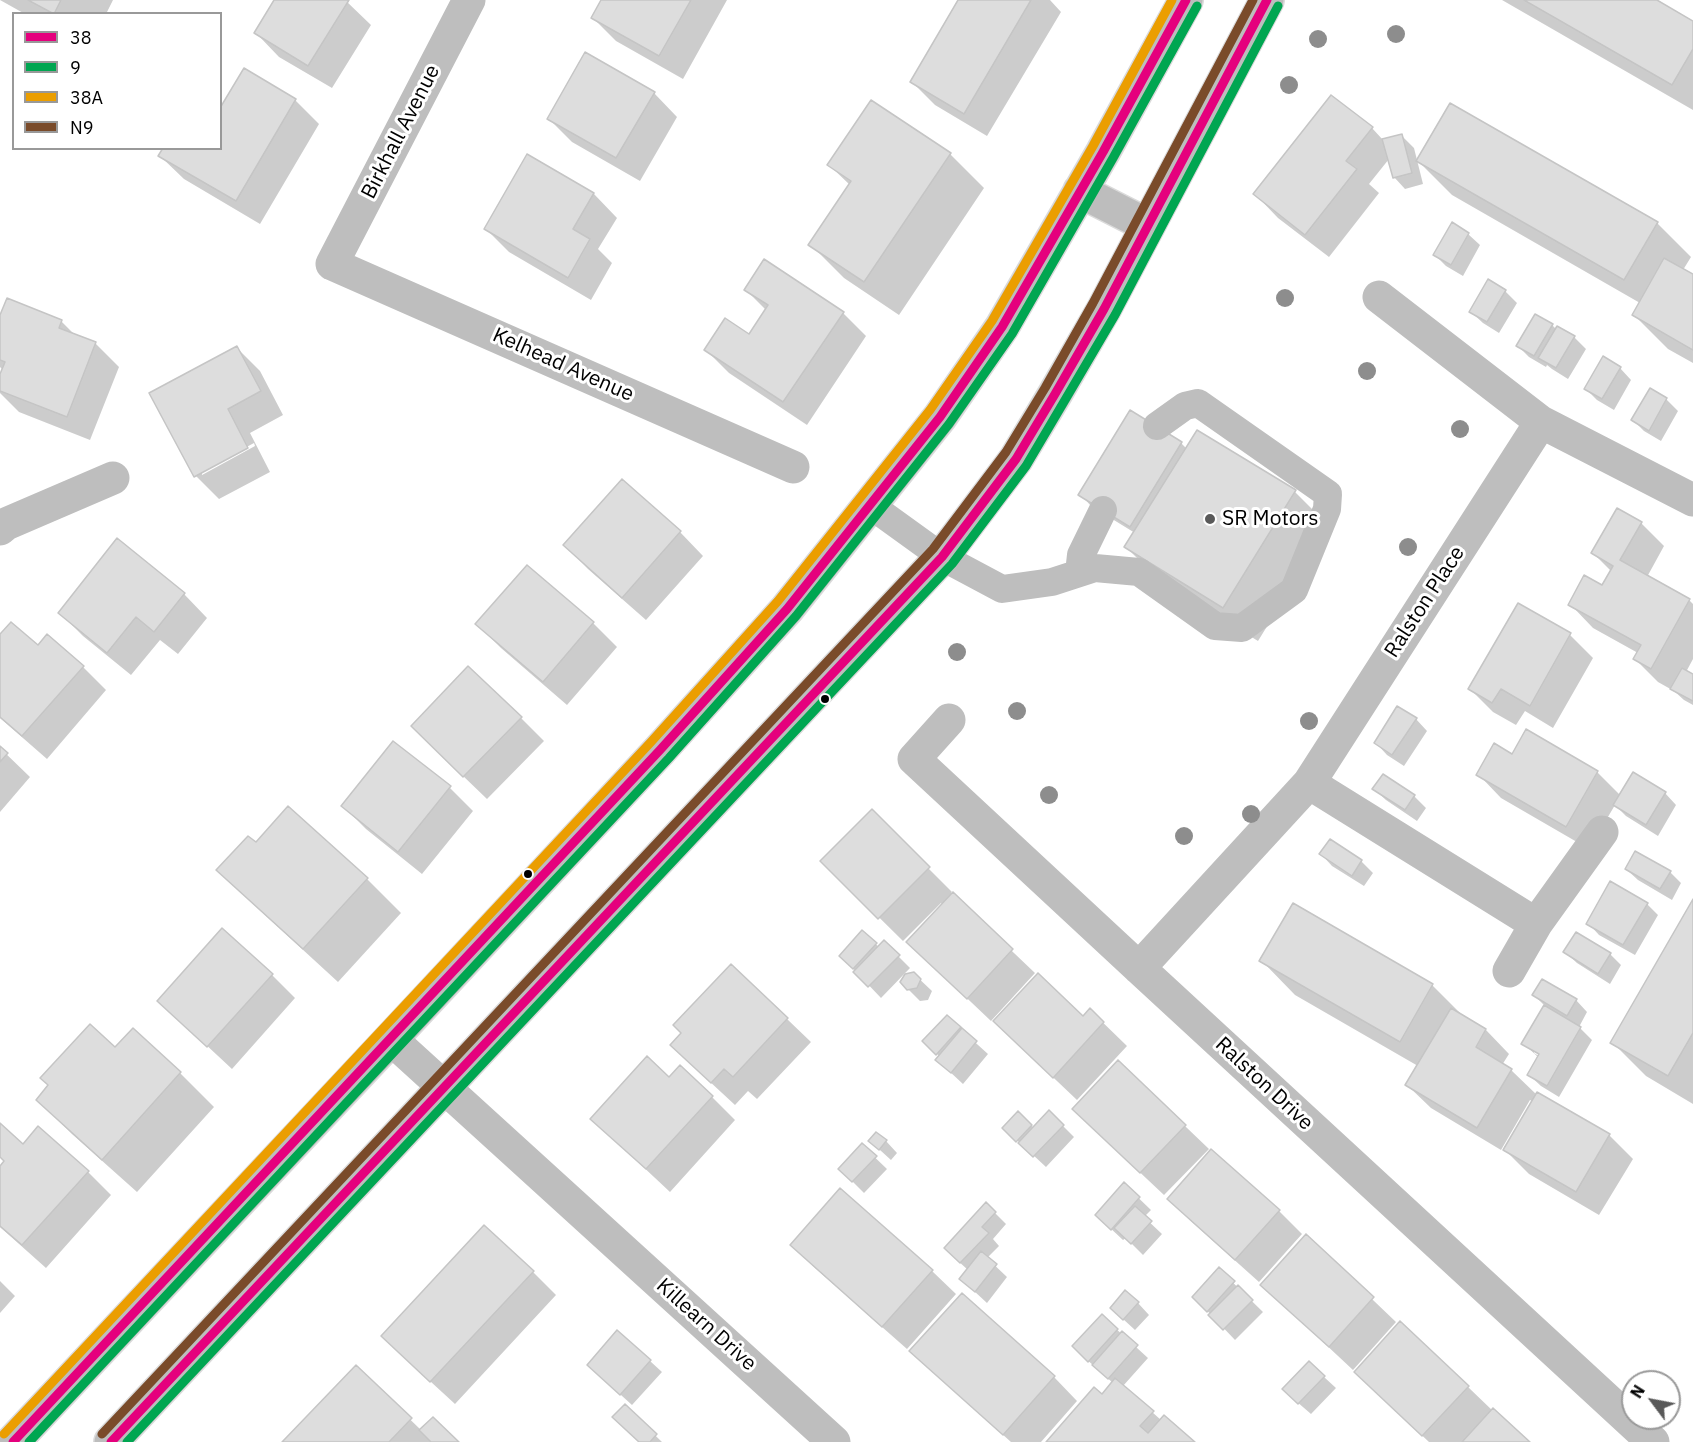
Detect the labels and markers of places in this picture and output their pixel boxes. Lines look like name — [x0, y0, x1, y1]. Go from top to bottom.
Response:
place label: SR Motors — [1222, 506, 1318, 532]
marker: SR Motors — [1203, 512, 1217, 526]
unlabelled marker — [819, 693, 831, 705]
unlabelled marker — [522, 868, 534, 880]

